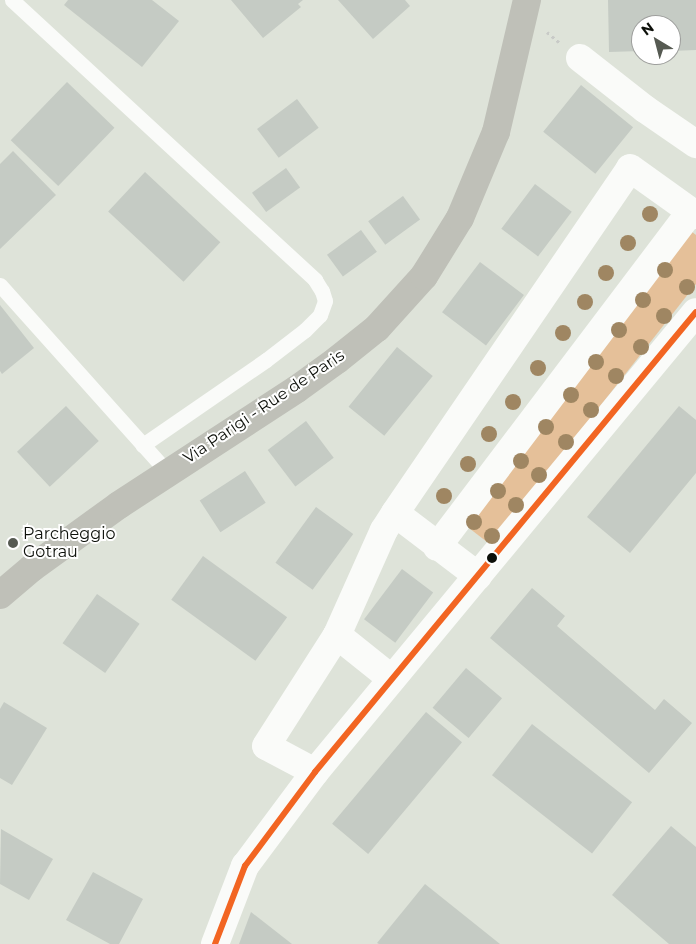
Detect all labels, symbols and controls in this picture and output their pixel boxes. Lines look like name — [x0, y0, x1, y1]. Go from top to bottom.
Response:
north arrow — [631, 15, 681, 65]
text: N — [638, 18, 658, 39]
street label: Via Parigi - Rue de Paris — [180, 346, 348, 468]
place label: Parcheggio Gotrau — [23, 524, 116, 562]
marker: Parcheggio Gotrau — [7, 537, 19, 549]
unlabelled marker — [487, 553, 497, 563]

